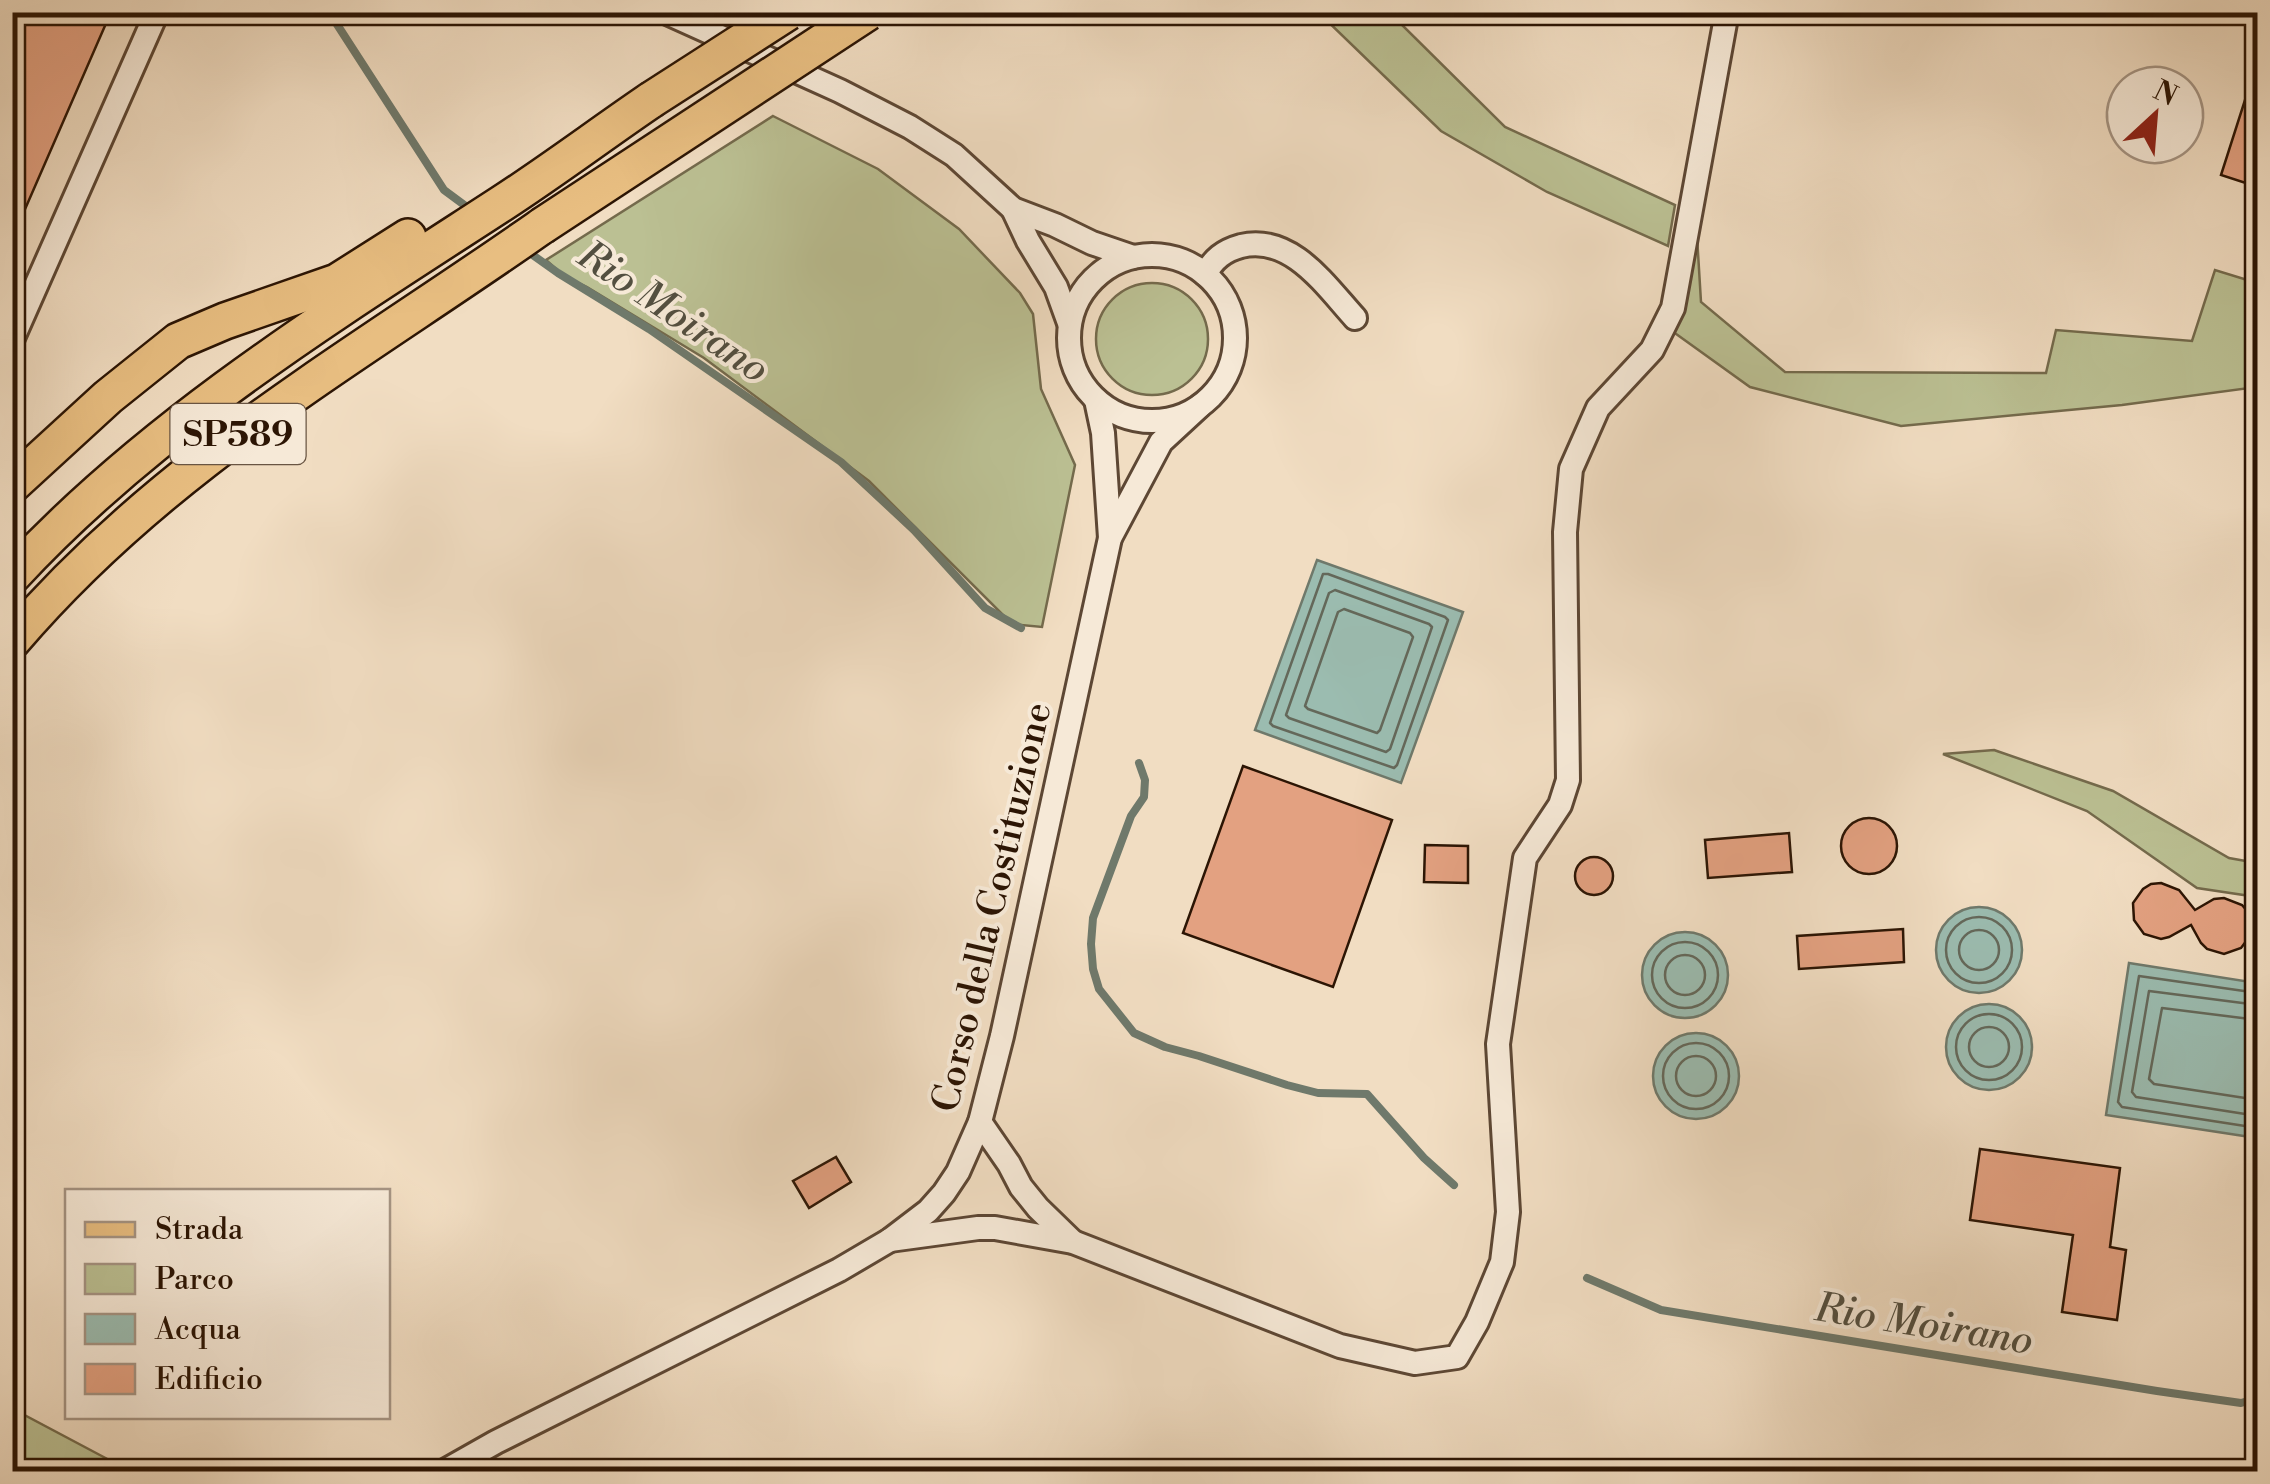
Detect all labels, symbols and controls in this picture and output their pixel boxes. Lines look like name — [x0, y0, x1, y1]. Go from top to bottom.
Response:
north arrow — [2105, 65, 2205, 165]
text: N — [2148, 73, 2183, 114]
water label: Rio Moirano — [567, 230, 778, 395]
road number: SP589 — [170, 404, 306, 464]
street label: Corso della Costituzione — [922, 698, 1062, 1117]
legend — [65, 1189, 390, 1419]
text: Strada — [155, 1211, 244, 1249]
text: Parco — [155, 1261, 234, 1299]
water label: Rio Moirano — [1810, 1283, 2036, 1367]
text: Acqua — [154, 1311, 242, 1349]
text: Edificio — [155, 1361, 263, 1399]

